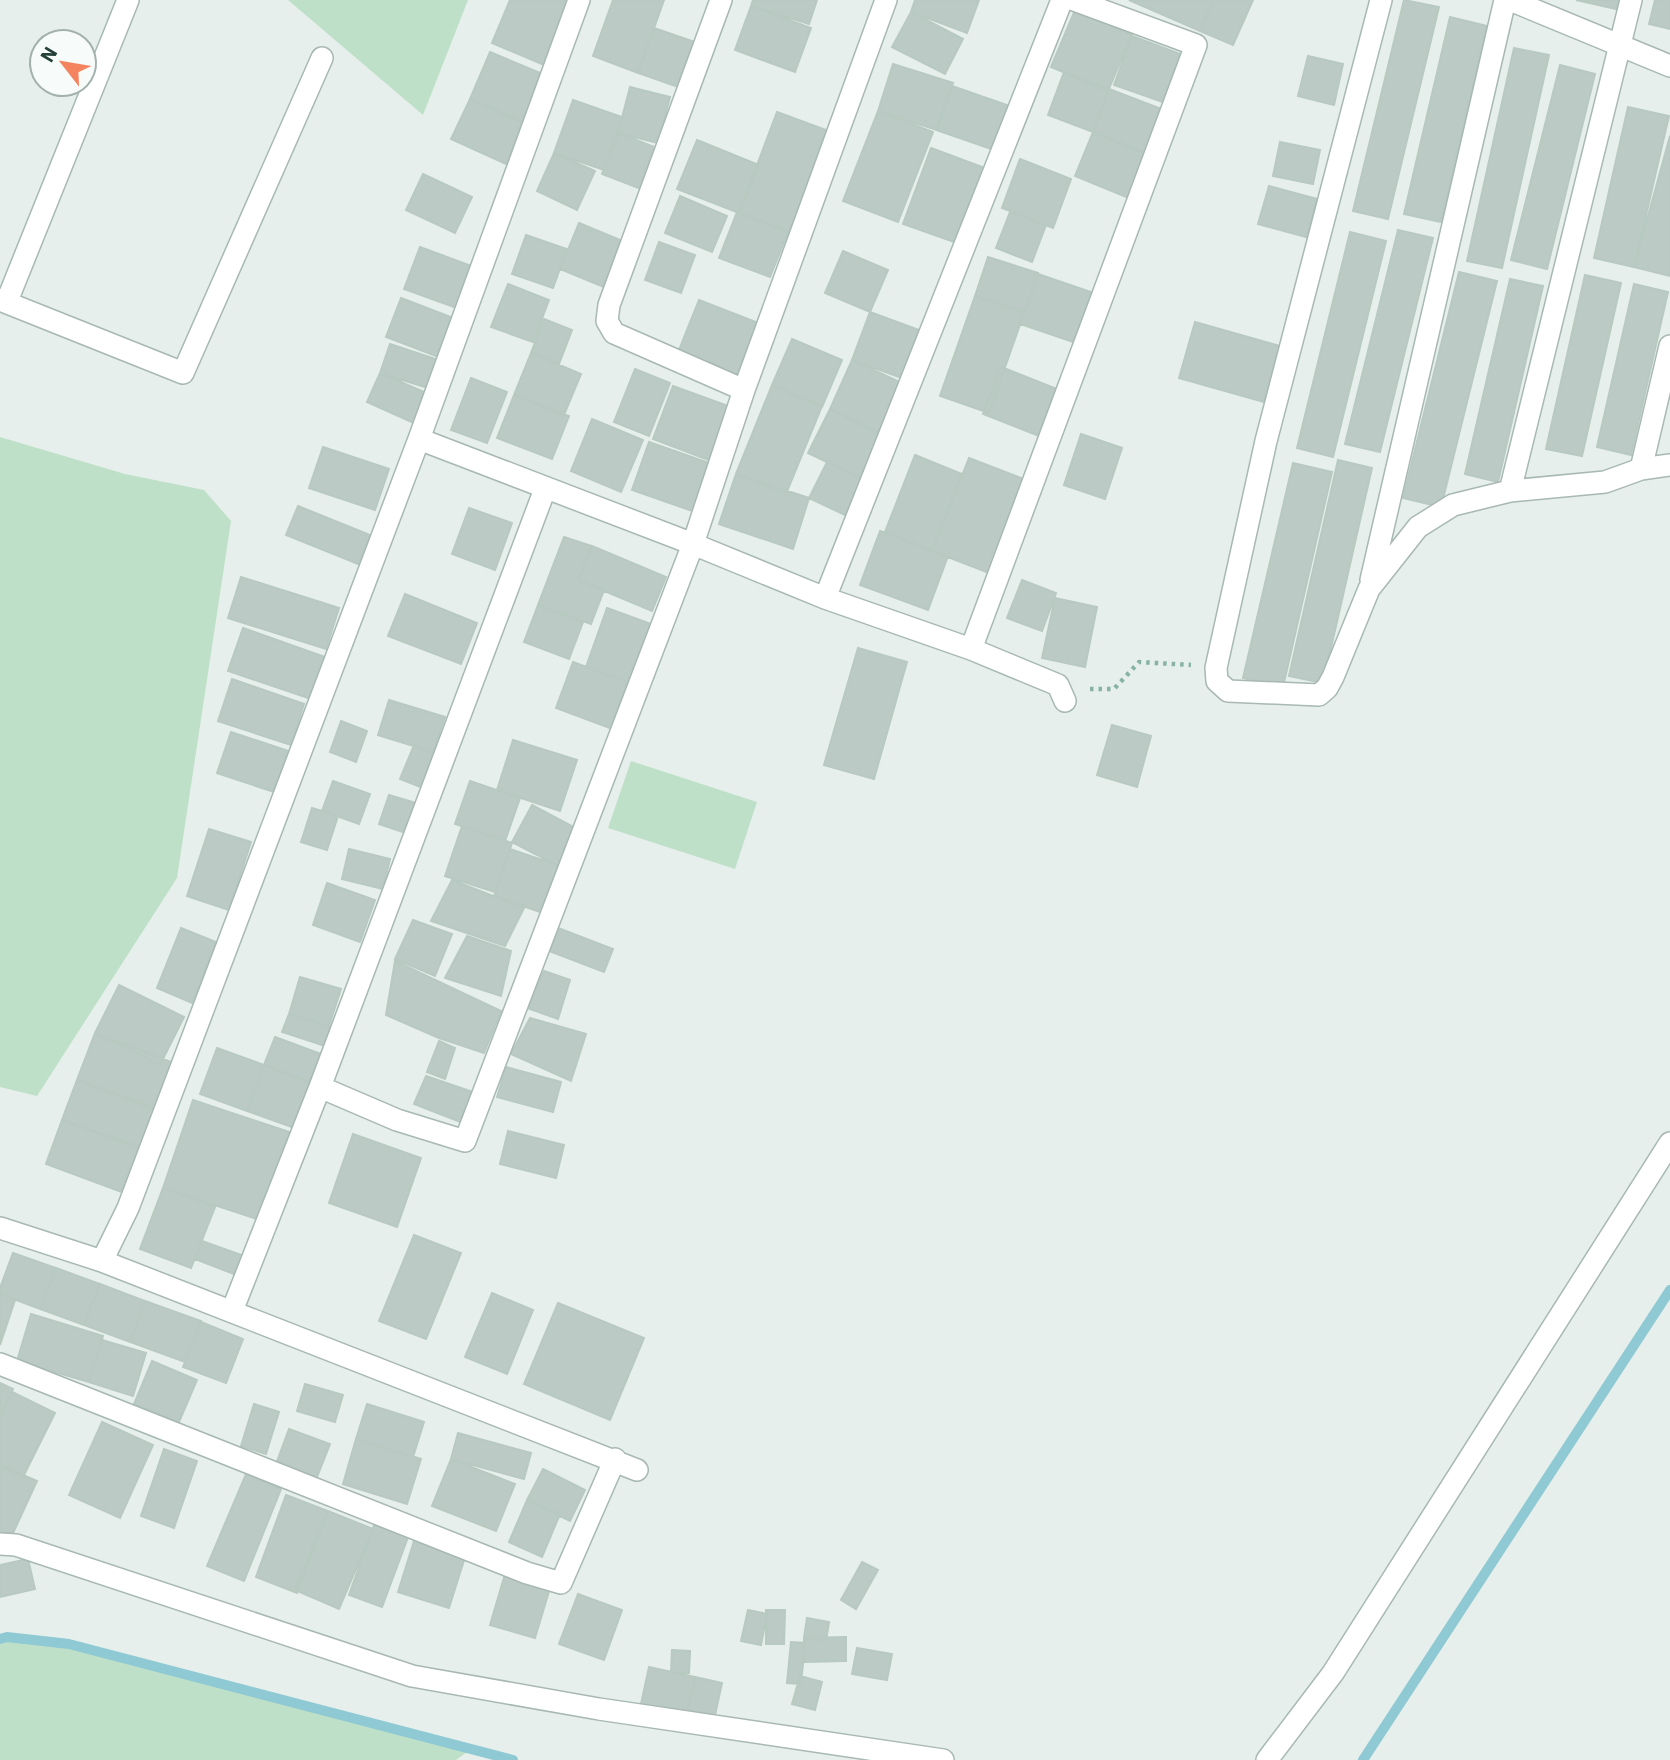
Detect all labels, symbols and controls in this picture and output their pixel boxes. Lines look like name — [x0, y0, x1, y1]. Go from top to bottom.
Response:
north arrow — [28, 28, 98, 98]
text: N — [35, 42, 62, 66]

